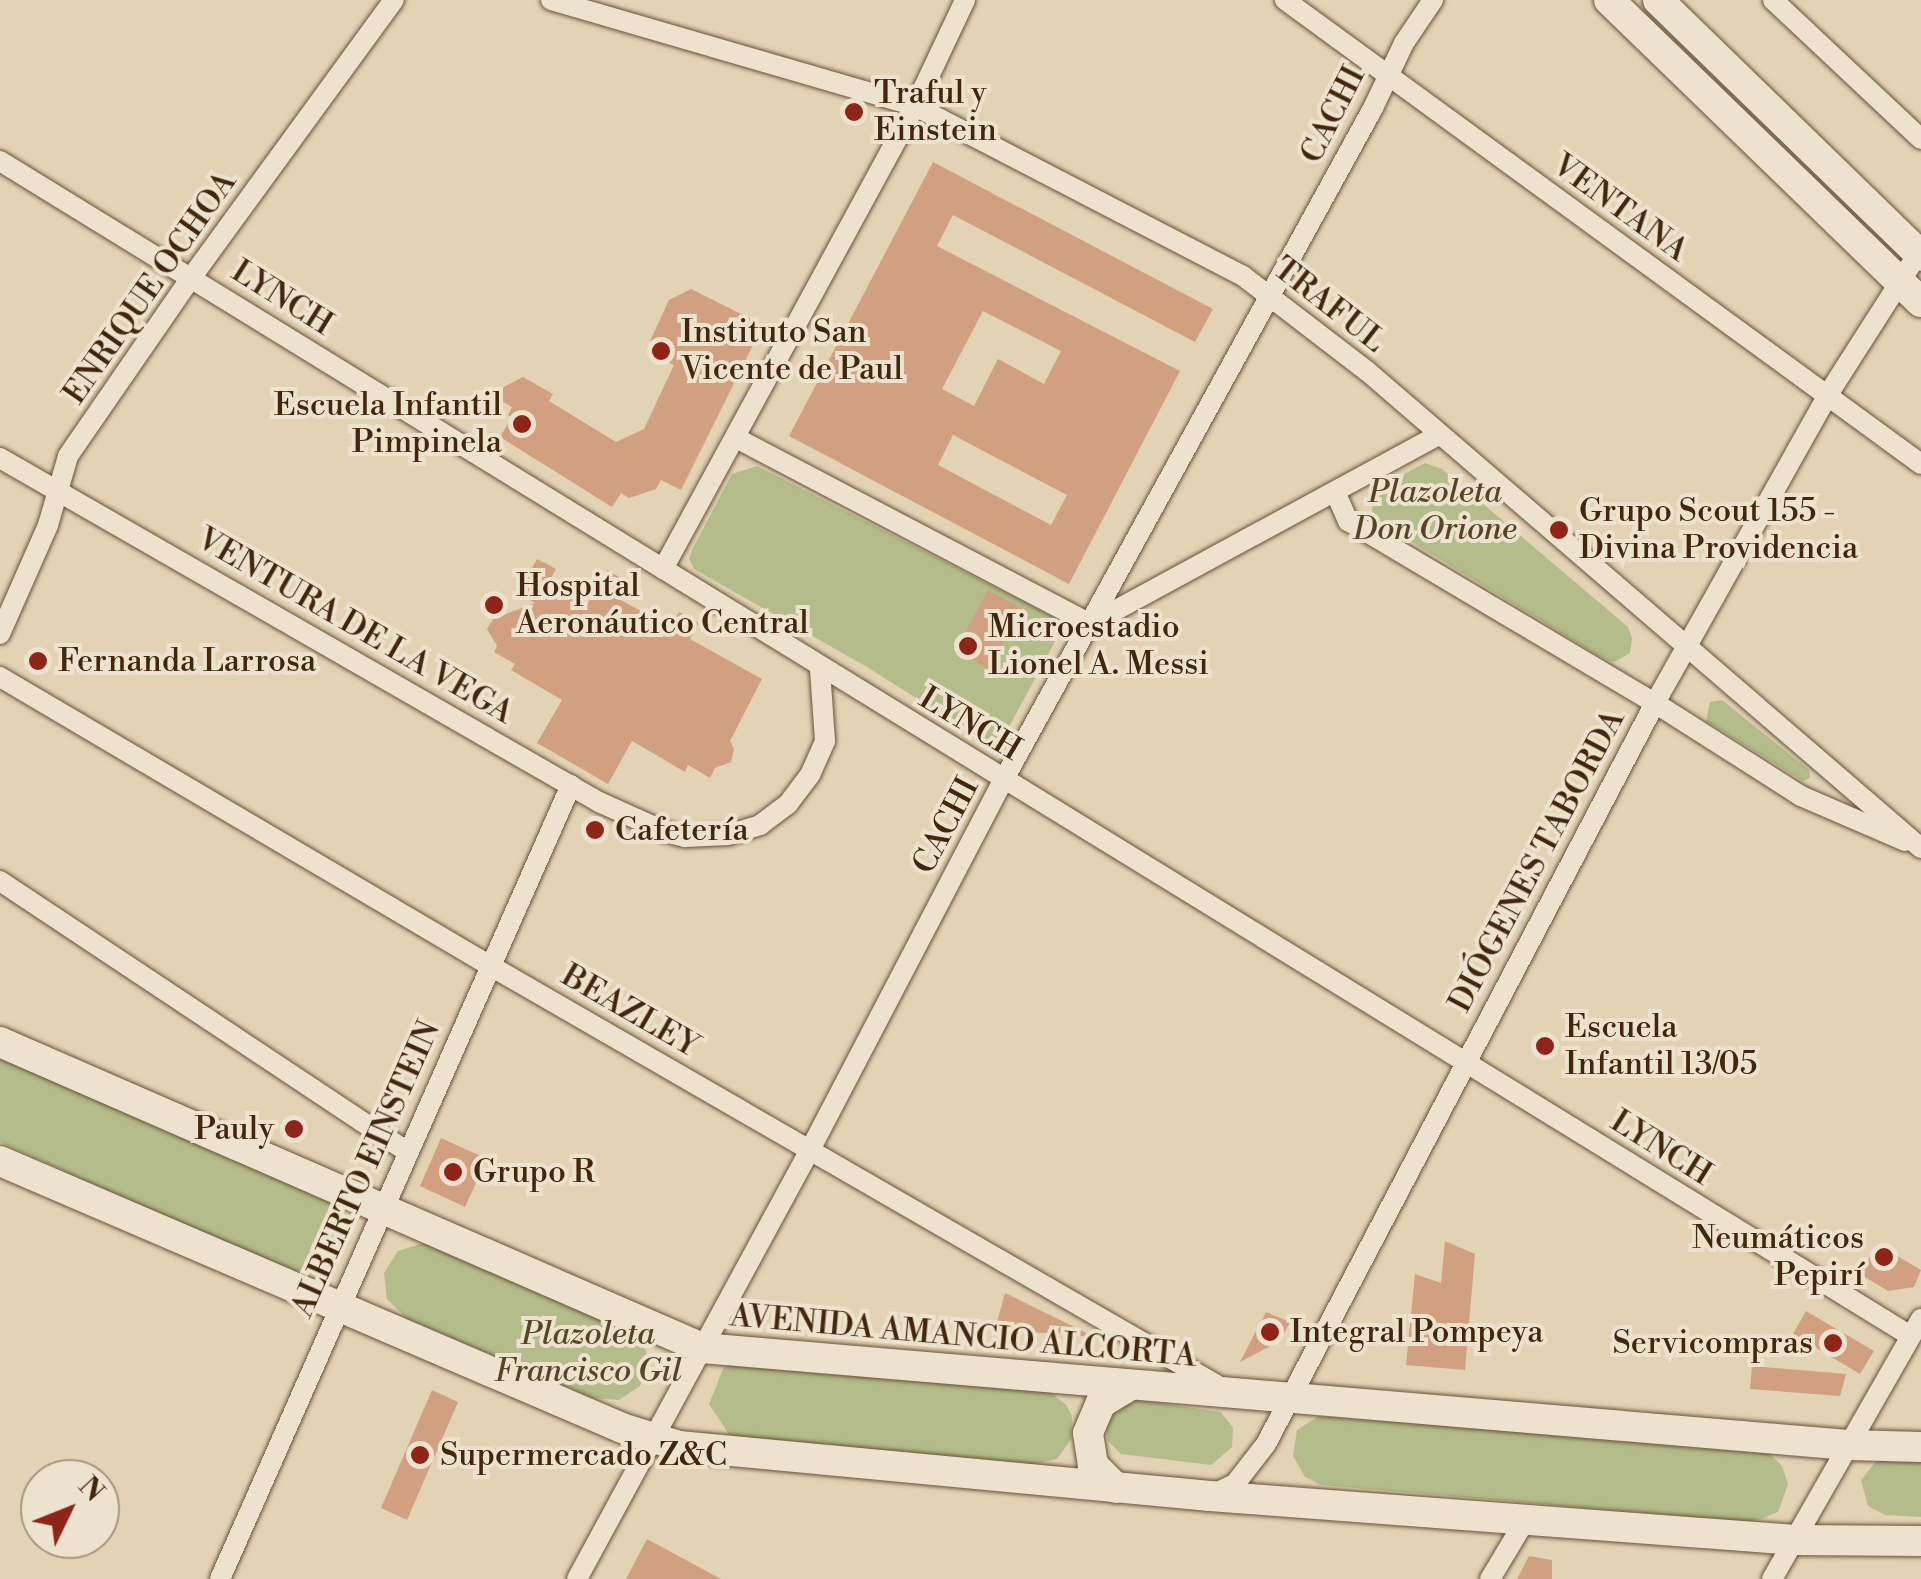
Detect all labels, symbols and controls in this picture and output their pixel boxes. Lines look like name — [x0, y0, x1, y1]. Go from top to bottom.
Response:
street label: CACHI — [1292, 60, 1374, 170]
place label: Traful y Einstein — [874, 75, 997, 150]
marker: Traful y Einstein — [843, 101, 865, 123]
street label: VENTANA — [1545, 146, 1695, 270]
street label: ENRIQUE OCHOA — [55, 164, 245, 412]
street label: TRAFUL — [1265, 249, 1393, 361]
street label: LYNCH — [224, 252, 340, 344]
place label: Instituto San Vicente de Paul — [681, 314, 903, 389]
marker: Instituto San Vicente de Paul — [650, 340, 672, 362]
place label: Escuela Infantil Pimpinela — [274, 387, 502, 462]
marker: Escuela Infantil Pimpinela — [511, 413, 533, 435]
park label: Plazoleta Don Orione — [1353, 474, 1517, 549]
place label: Grupo Scout 155 - Divina Providencia — [1579, 493, 1858, 568]
marker: Grupo Scout 155 - Divina Providencia — [1548, 519, 1570, 541]
street label: VENTURA DE LA VEGA — [190, 520, 520, 732]
place label: Hospital Aeronáutico Central — [516, 568, 809, 643]
marker: Hospital Aeronáutico Central — [481, 592, 507, 618]
place label: Microestadio Lionel A. Messi — [988, 609, 1209, 684]
marker: Microestadio Lionel A. Messi — [957, 635, 979, 657]
place label: Fernanda Larrosa — [58, 642, 316, 680]
marker: Fernanda Larrosa — [27, 650, 49, 672]
street label: LYNCH — [912, 679, 1028, 769]
street label: DIÓGENES TABORDA — [1441, 703, 1633, 1019]
street label: CACHI — [905, 771, 987, 881]
place label: Cafetería — [615, 811, 749, 849]
marker: Cafetería — [584, 819, 606, 841]
street label: BEAZLEY — [555, 956, 705, 1066]
place label: Escuela Infantil 13/05 — [1565, 1009, 1757, 1084]
street label: ALBERTO EINSTEIN — [283, 1015, 449, 1323]
marker: Escuela Infantil 13/05 — [1534, 1035, 1556, 1057]
street label: LYNCH — [1603, 1102, 1719, 1194]
place label: Pauly — [194, 1110, 274, 1148]
marker: Pauly — [283, 1118, 305, 1140]
place label: Grupo R — [473, 1153, 595, 1191]
marker: Grupo R — [442, 1161, 464, 1183]
place label: Neumáticos Pepirí — [1692, 1220, 1864, 1295]
marker: Neumáticos Pepirí — [1873, 1246, 1895, 1268]
street label: AVENIDA AMANCIO ALCORTA — [728, 1296, 1198, 1376]
place label: Integral Pompeya — [1290, 1313, 1543, 1351]
park label: Plazoleta Francisco Gil — [494, 1316, 682, 1391]
marker: Integral Pompeya — [1259, 1321, 1281, 1343]
place label: Servicompras — [1612, 1324, 1813, 1362]
marker: Servicompras — [1822, 1332, 1844, 1354]
place label: Supermercado Z&C — [440, 1436, 727, 1474]
marker: Supermercado Z&C — [409, 1444, 431, 1466]
north arrow — [20, 1459, 120, 1559]
text: N — [70, 1470, 111, 1510]

